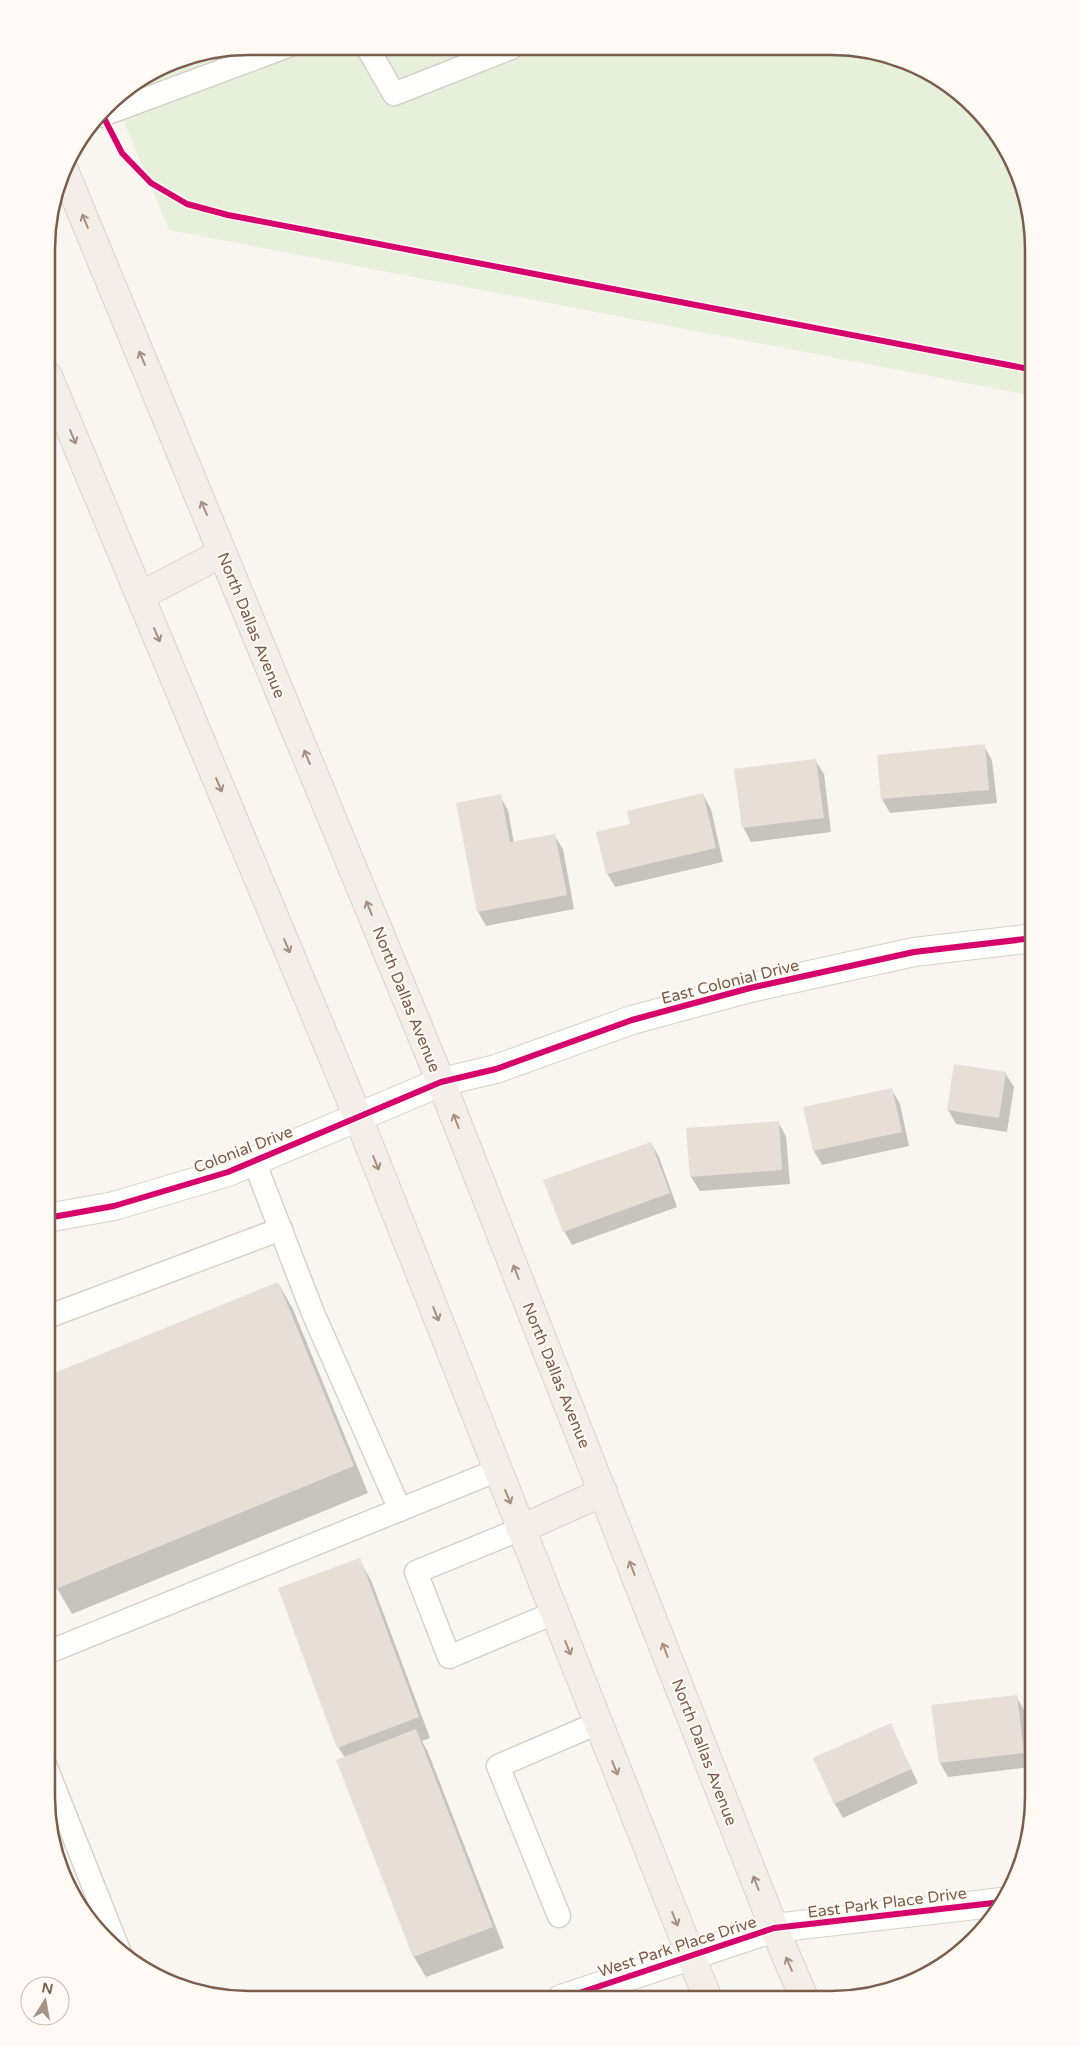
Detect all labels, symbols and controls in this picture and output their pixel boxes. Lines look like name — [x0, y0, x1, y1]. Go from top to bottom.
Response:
one-way arrow — [79, 214, 89, 229]
one-way arrow — [136, 351, 146, 366]
one-way arrow — [69, 429, 79, 444]
one-way arrow — [199, 501, 208, 516]
street label: North Dallas Avenue — [213, 550, 289, 701]
one-way arrow — [152, 627, 162, 642]
one-way arrow — [301, 750, 311, 765]
one-way arrow — [215, 777, 225, 792]
one-way arrow — [364, 900, 373, 916]
street label: North Dallas Avenue — [368, 924, 444, 1075]
one-way arrow — [282, 938, 292, 953]
street label: East Colonial Drive — [659, 955, 801, 1009]
one-way arrow — [451, 1114, 461, 1129]
street label: Colonial Drive — [191, 1122, 296, 1178]
one-way arrow — [372, 1154, 381, 1170]
one-way arrow — [511, 1265, 520, 1280]
street label: North Dallas Avenue — [518, 1300, 594, 1451]
one-way arrow — [432, 1306, 441, 1321]
one-way arrow — [504, 1489, 514, 1504]
one-way arrow — [627, 1561, 637, 1576]
one-way arrow — [564, 1640, 573, 1656]
one-way arrow — [659, 1643, 669, 1658]
street label: North Dallas Avenue — [667, 1676, 741, 1828]
one-way arrow — [611, 1760, 621, 1775]
one-way arrow — [751, 1875, 760, 1891]
street label: East Park Place Drive — [806, 1883, 968, 1923]
one-way arrow — [671, 1911, 681, 1926]
street label: West Park Place Drive — [596, 1912, 759, 1982]
one-way arrow — [784, 1957, 794, 1972]
north arrow — [20, 1976, 70, 2026]
text: N — [40, 1979, 55, 1998]

